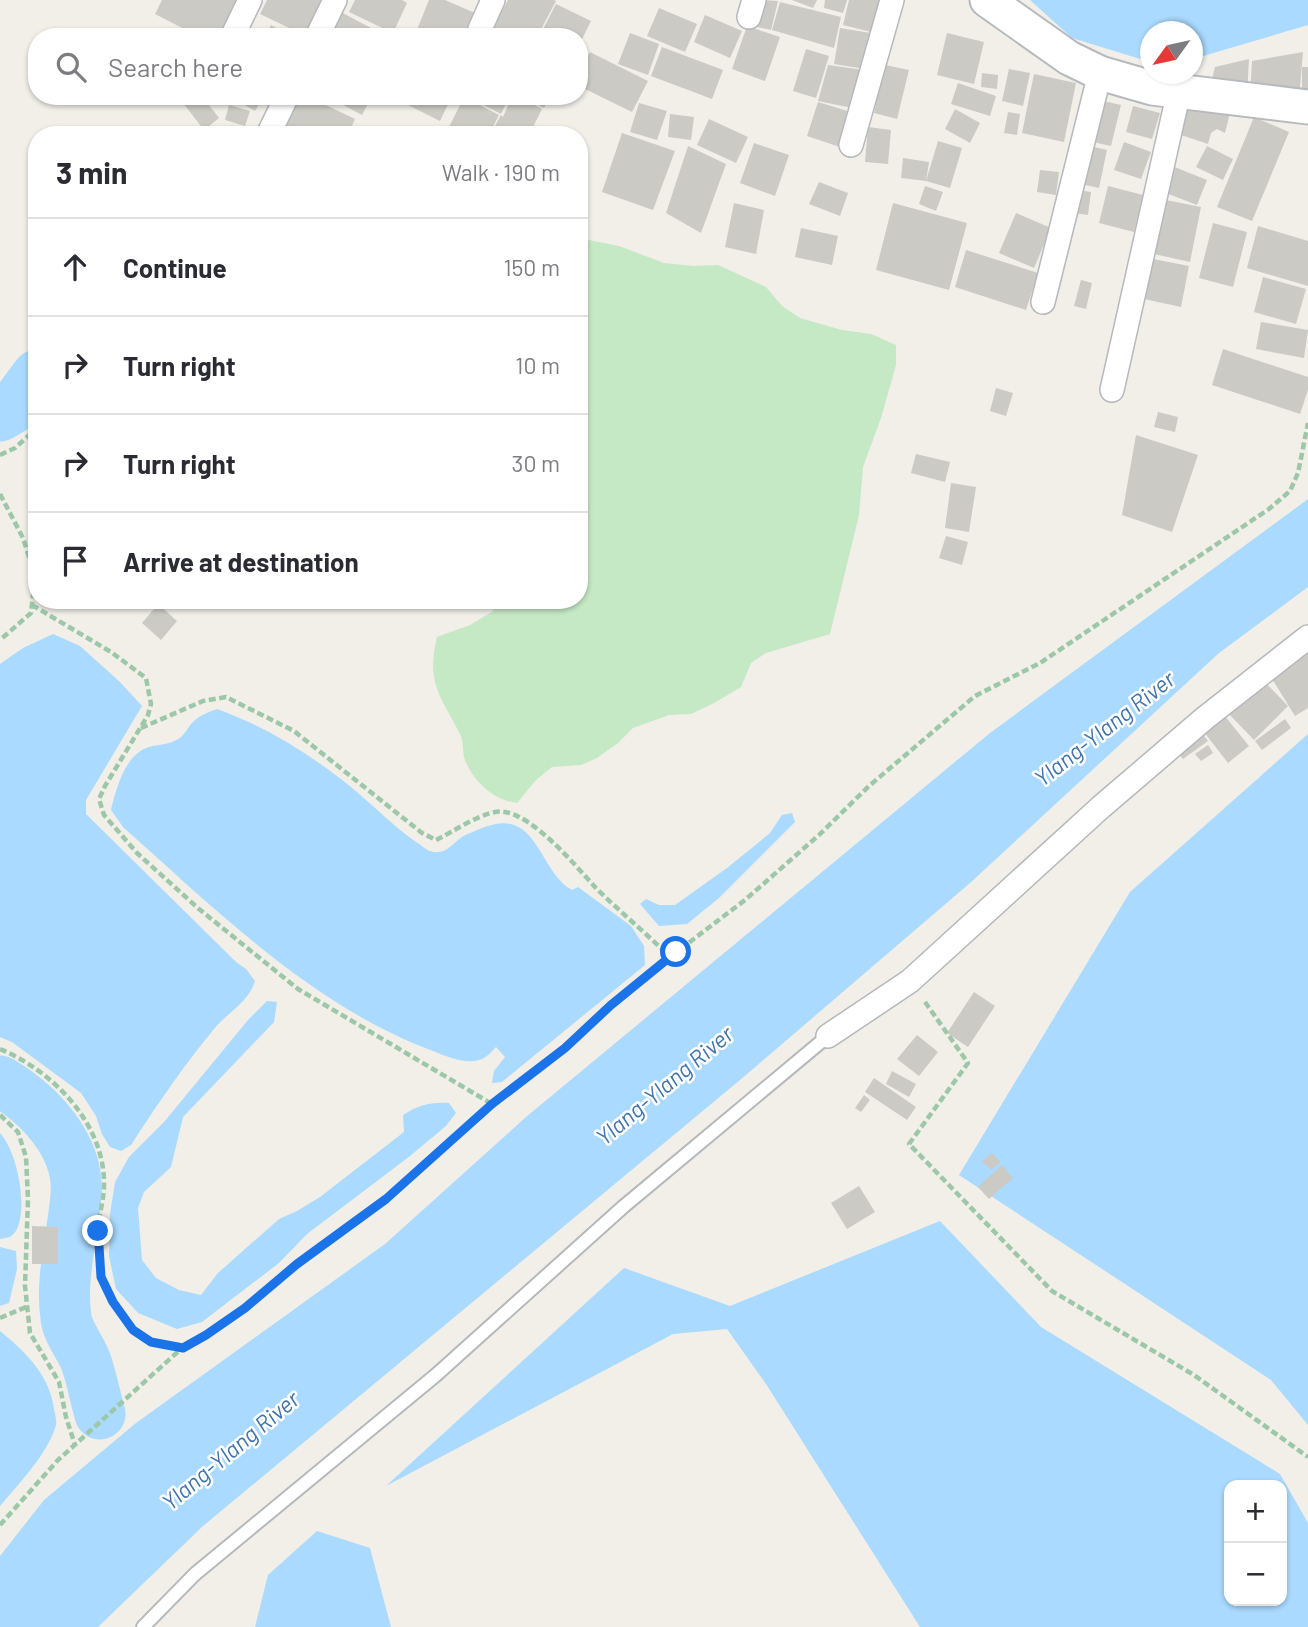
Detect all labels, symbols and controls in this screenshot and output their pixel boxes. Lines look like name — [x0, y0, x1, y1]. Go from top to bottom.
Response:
north arrow — [1140, 21, 1203, 84]
search box — [28, 28, 588, 105]
icon: search — [52, 48, 90, 86]
text: Search here — [108, 51, 243, 82]
text: 3 min — [56, 154, 127, 190]
text: Walk · 190 m — [442, 158, 560, 186]
icon: ahead — [56, 248, 94, 286]
text: Continue — [123, 252, 227, 283]
text: 150 m — [504, 253, 560, 281]
icon: right — [56, 346, 94, 384]
text: Turn right — [123, 350, 236, 381]
text: 10 m — [515, 351, 560, 379]
icon: right — [56, 444, 94, 482]
text: Turn right — [123, 448, 236, 479]
text: 30 m — [512, 449, 560, 477]
icon: arrive — [56, 542, 94, 580]
text: Arrive at destination — [123, 546, 359, 577]
water label: Ylang-Ylang River — [1028, 664, 1181, 792]
route start — [660, 936, 691, 967]
water label: Ylang-Ylang River — [590, 1019, 739, 1151]
route end — [82, 1215, 113, 1246]
water label: Ylang-Ylang River — [156, 1384, 305, 1516]
map controls — [1224, 1480, 1287, 1606]
button: + — [1224, 1480, 1287, 1543]
button: − — [1224, 1543, 1287, 1606]

